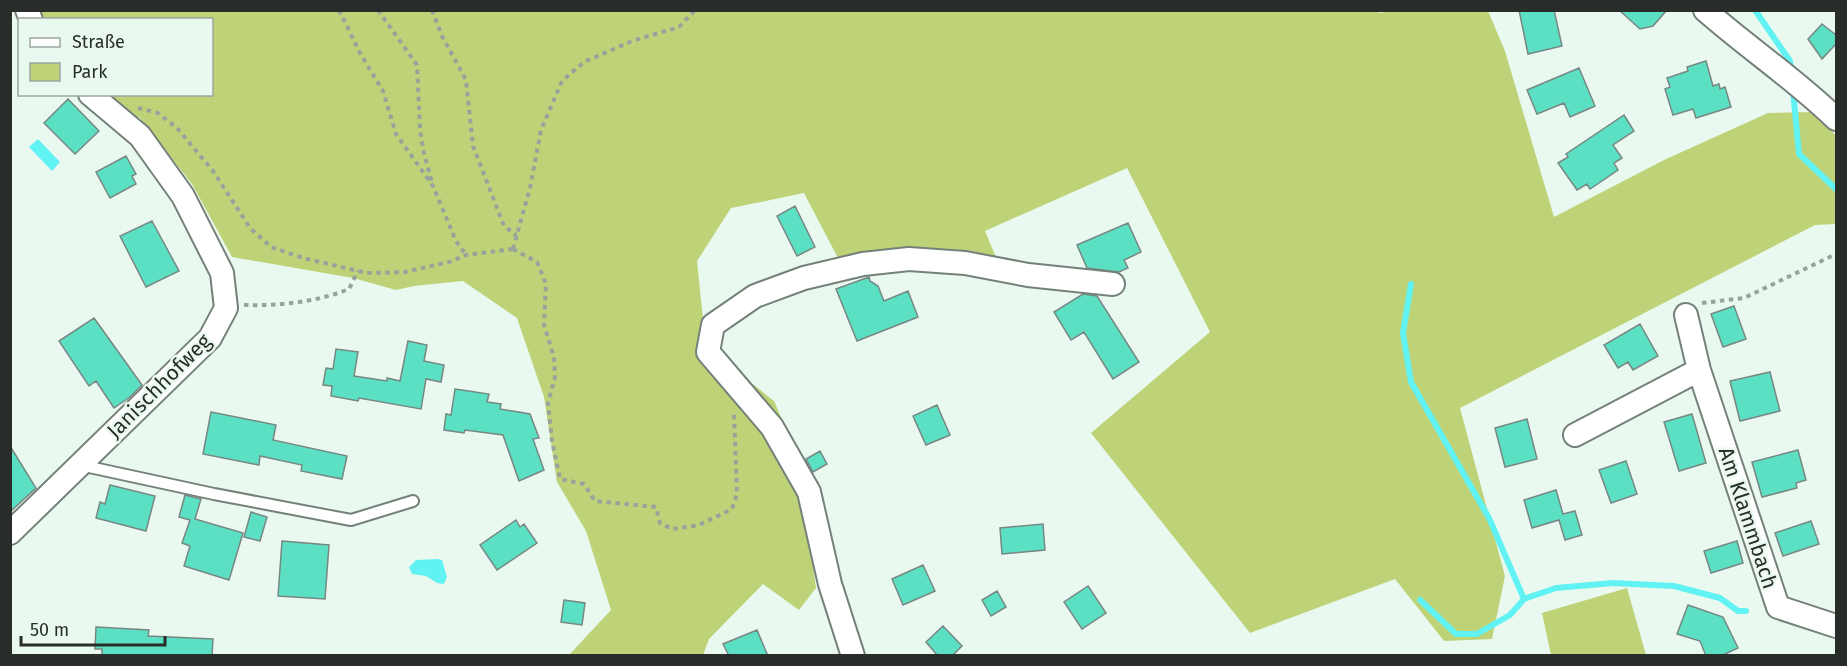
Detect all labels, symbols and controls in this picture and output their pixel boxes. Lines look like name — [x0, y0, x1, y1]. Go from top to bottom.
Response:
legend — [18, 18, 213, 96]
text: Straße — [72, 31, 125, 53]
text: Park — [72, 61, 108, 83]
street label: Janischhofweg — [101, 328, 217, 444]
street label: Am Klammbach — [1713, 444, 1783, 592]
scale bar — [21, 609, 165, 647]
text: 50 m — [30, 619, 69, 641]

